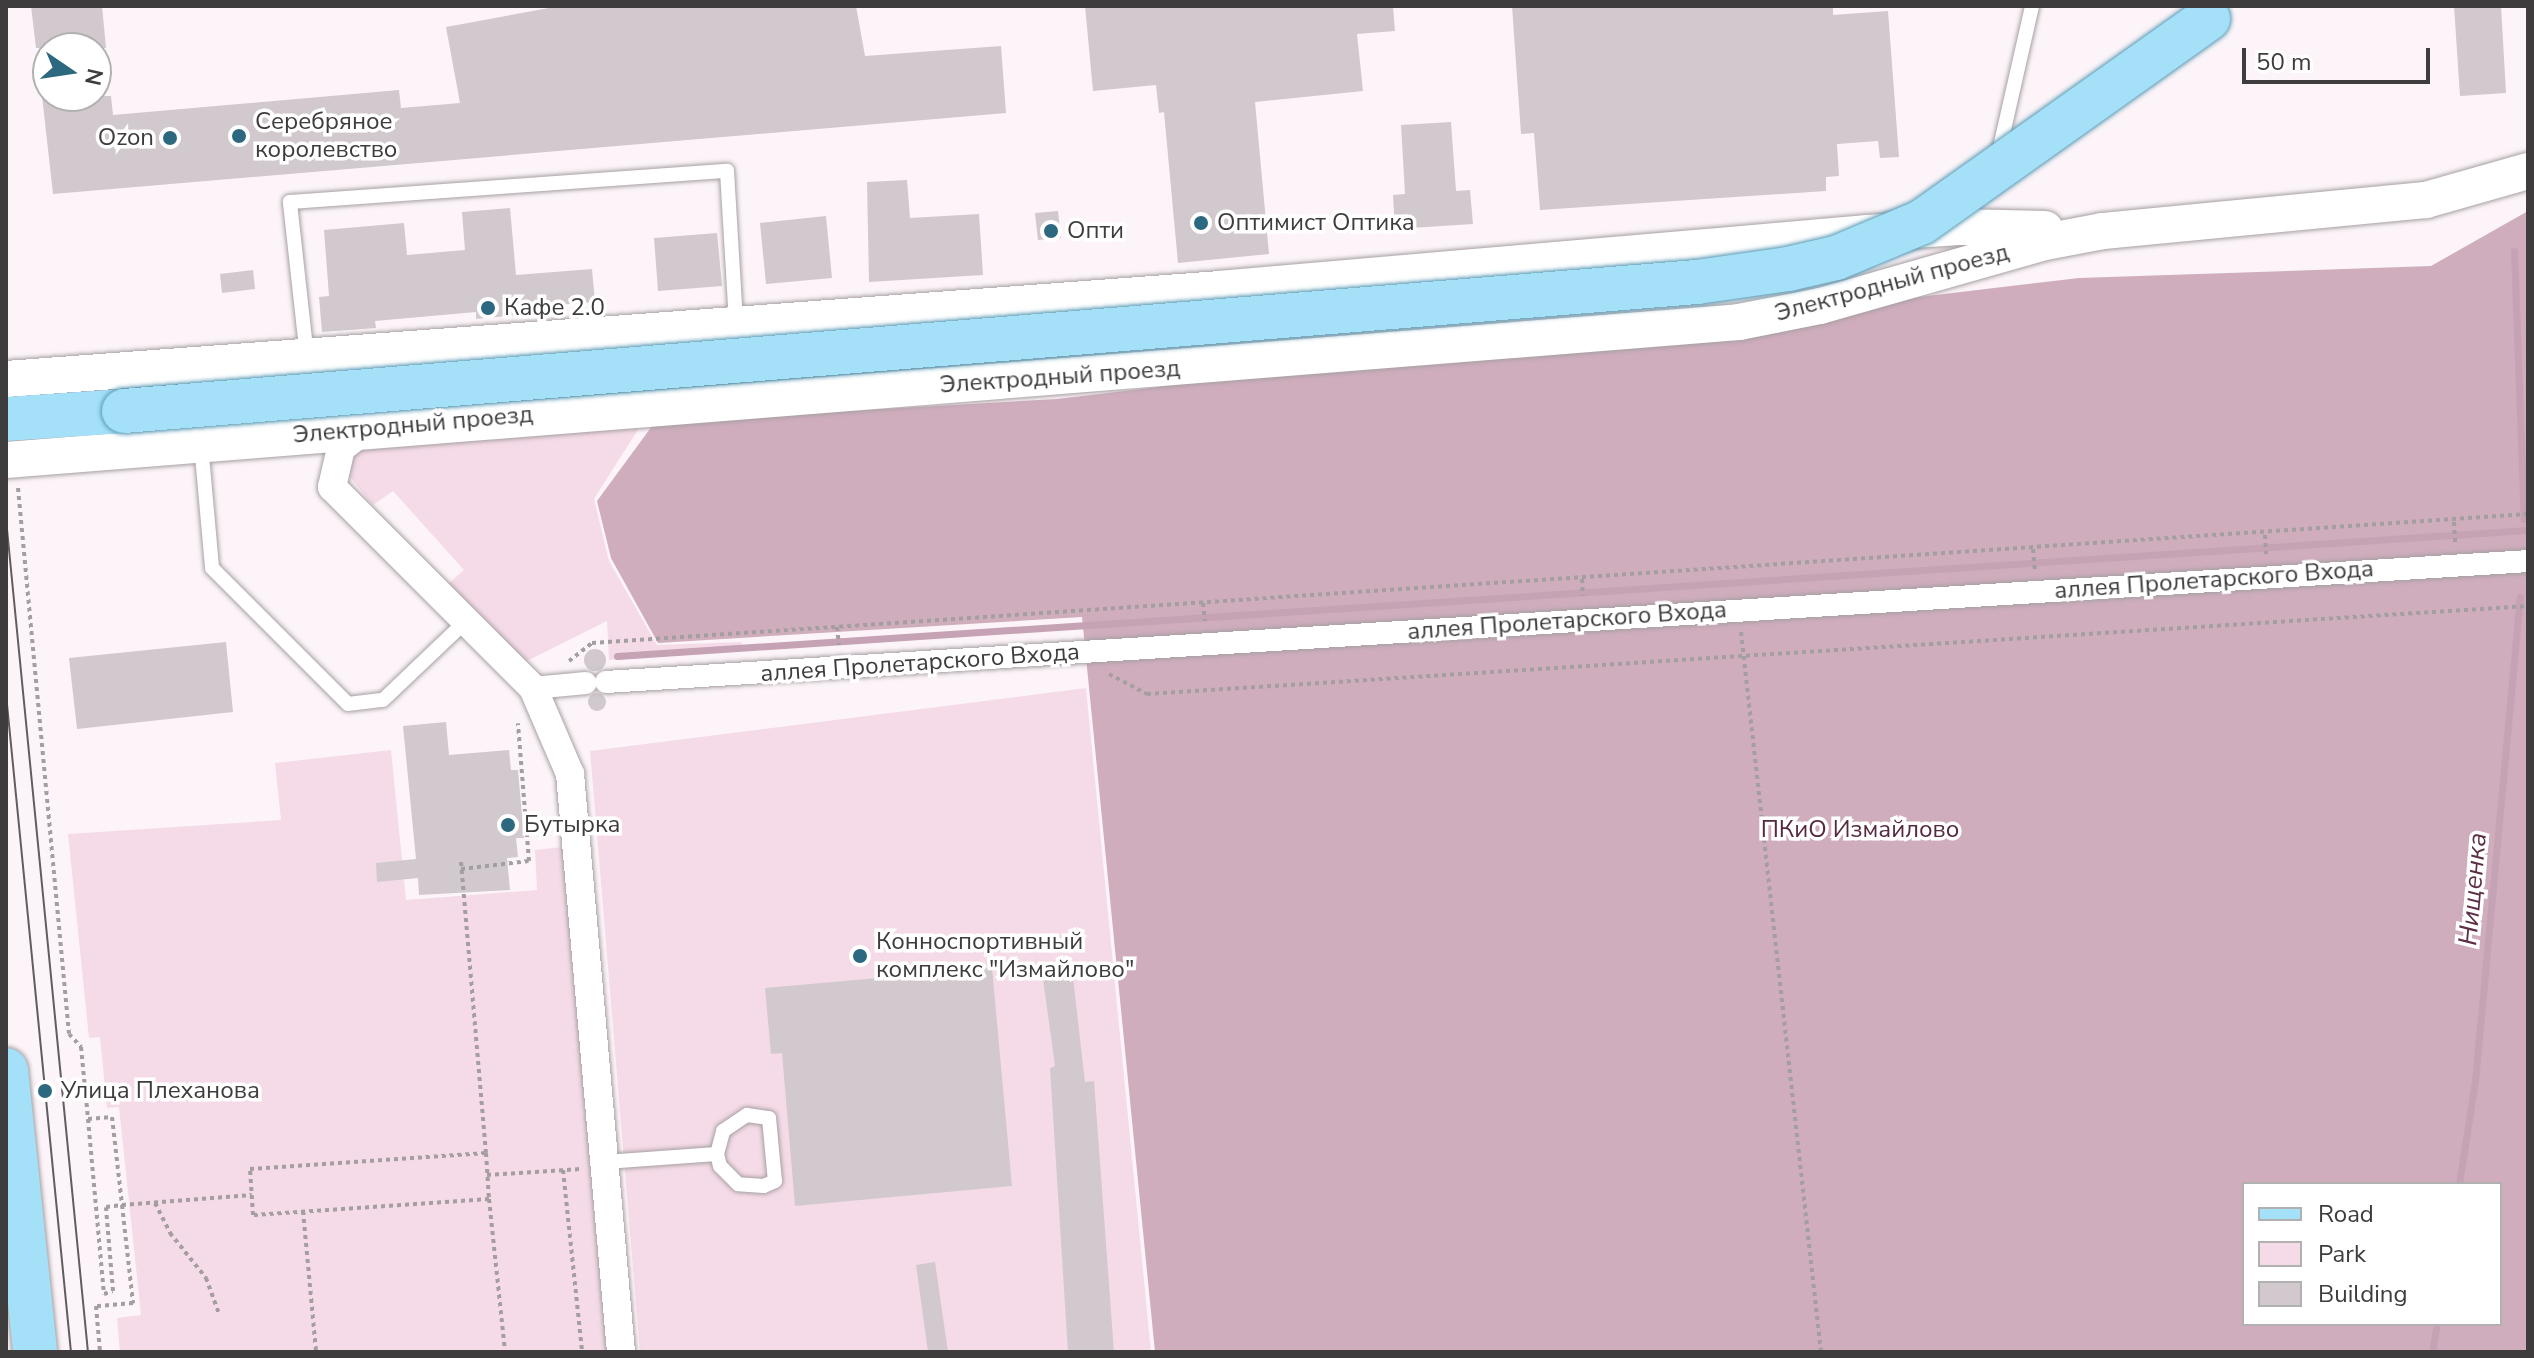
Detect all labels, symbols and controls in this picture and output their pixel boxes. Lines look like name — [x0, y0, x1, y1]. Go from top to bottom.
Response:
north arrow — [32, 32, 112, 112]
scale bar — [2246, 32, 2434, 82]
text: 50 m — [2256, 46, 2312, 78]
text: N — [77, 66, 110, 88]
place label: Серебряное королевство — [255, 108, 397, 164]
place label: Ozon — [98, 124, 154, 152]
marker: Серебряное королевство — [230, 127, 248, 145]
marker: Ozon — [161, 129, 179, 147]
place label: Оптимист Оптика — [1217, 209, 1415, 237]
marker: Оптимист Оптика — [1192, 214, 1210, 232]
place label: Опти — [1067, 217, 1124, 245]
marker: Опти — [1042, 222, 1060, 240]
street label: Электродный проезд — [1772, 238, 2012, 328]
place label: Кафе 2.0 — [504, 294, 605, 322]
marker: Кафе 2.0 — [479, 299, 497, 317]
street label: Электродный проезд — [939, 354, 1181, 400]
street label: Электродный проезд — [292, 400, 534, 450]
street label: аллея Пролетарского Входа — [2053, 554, 2375, 606]
street label: аллея Пролетарского Входа — [1406, 595, 1728, 647]
street label: аллея Пролетарского Входа — [759, 637, 1081, 689]
place label: Бутырка — [524, 811, 620, 839]
marker: Бутырка — [499, 816, 517, 834]
park label: ПКиО Измайлово — [1761, 816, 1959, 844]
water label: Нищенка — [2453, 831, 2493, 947]
place label: Конноспортивный комплекс "Измайлово" — [876, 928, 1134, 984]
marker: Конноспортивный комплекс "Измайлово" — [851, 947, 869, 965]
place label: Улица Плеханова — [61, 1077, 260, 1105]
marker: Улица Плеханова — [36, 1082, 54, 1100]
legend — [2242, 1182, 2502, 1326]
text: Road — [2318, 1198, 2374, 1230]
text: Park — [2318, 1238, 2366, 1270]
text: Building — [2318, 1278, 2408, 1310]

